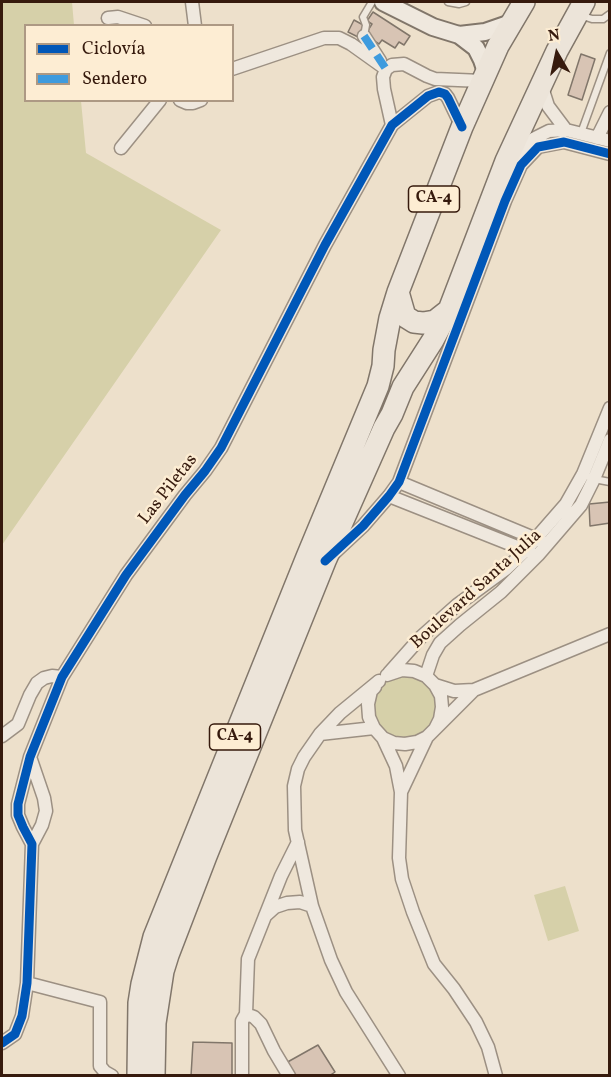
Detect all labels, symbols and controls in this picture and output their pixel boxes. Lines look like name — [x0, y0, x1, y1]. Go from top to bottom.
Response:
legend — [24, 24, 234, 102]
north arrow — [527, 24, 587, 84]
text: N — [547, 24, 562, 48]
text: Ciclovía — [82, 37, 145, 62]
text: Sendero — [82, 67, 147, 92]
road number: CA-4 — [408, 186, 460, 212]
street label: Las Piletas — [135, 451, 203, 529]
street label: Boulevard Santa Julia — [407, 525, 547, 655]
road number: CA-4 — [210, 724, 260, 750]

